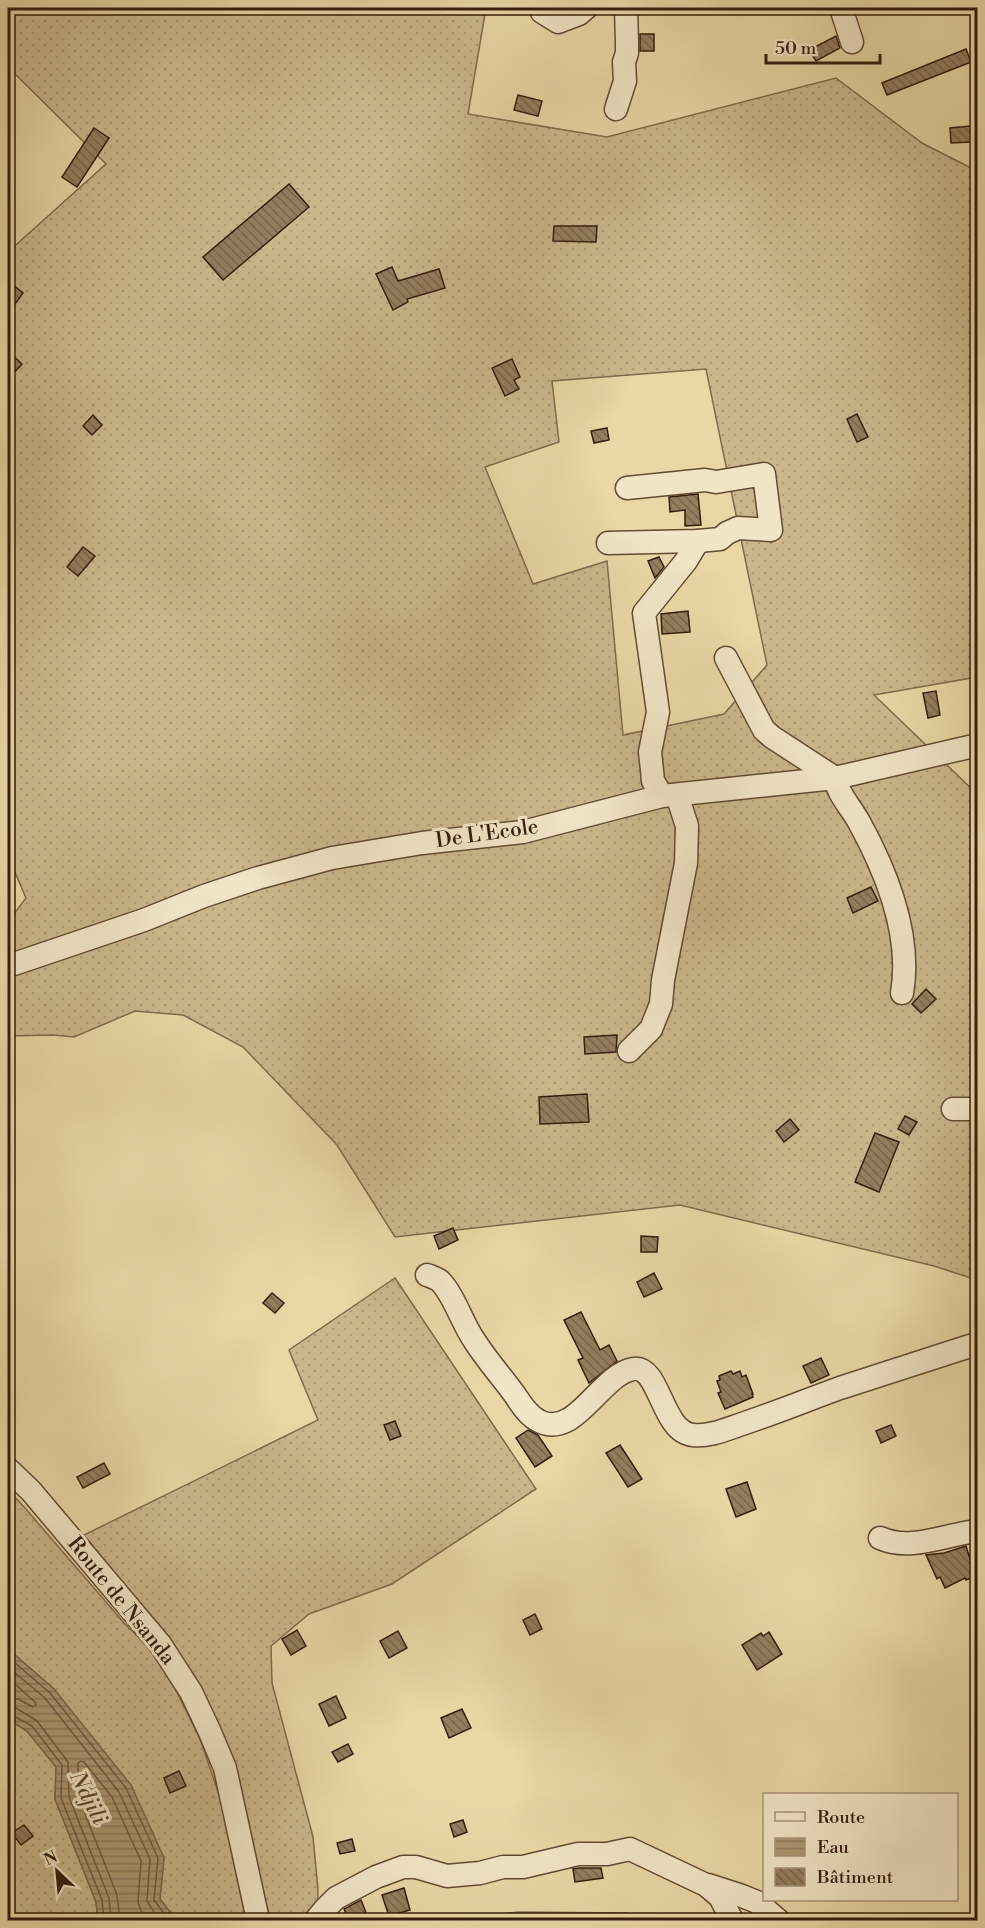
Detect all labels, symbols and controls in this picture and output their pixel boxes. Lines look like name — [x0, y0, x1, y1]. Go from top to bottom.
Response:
scale bar — [766, 27, 880, 65]
text: 50 m — [775, 37, 817, 60]
street label: De L'Ecole — [434, 814, 540, 854]
street label: Route de Nsanda — [61, 1532, 181, 1671]
water label: Ndjili — [63, 1766, 113, 1829]
legend — [763, 1793, 958, 1901]
text: Route — [817, 1806, 865, 1829]
text: Eau — [817, 1836, 850, 1859]
north arrow — [27, 1841, 87, 1901]
text: N — [41, 1847, 61, 1870]
text: Bâtiment — [816, 1866, 894, 1889]

